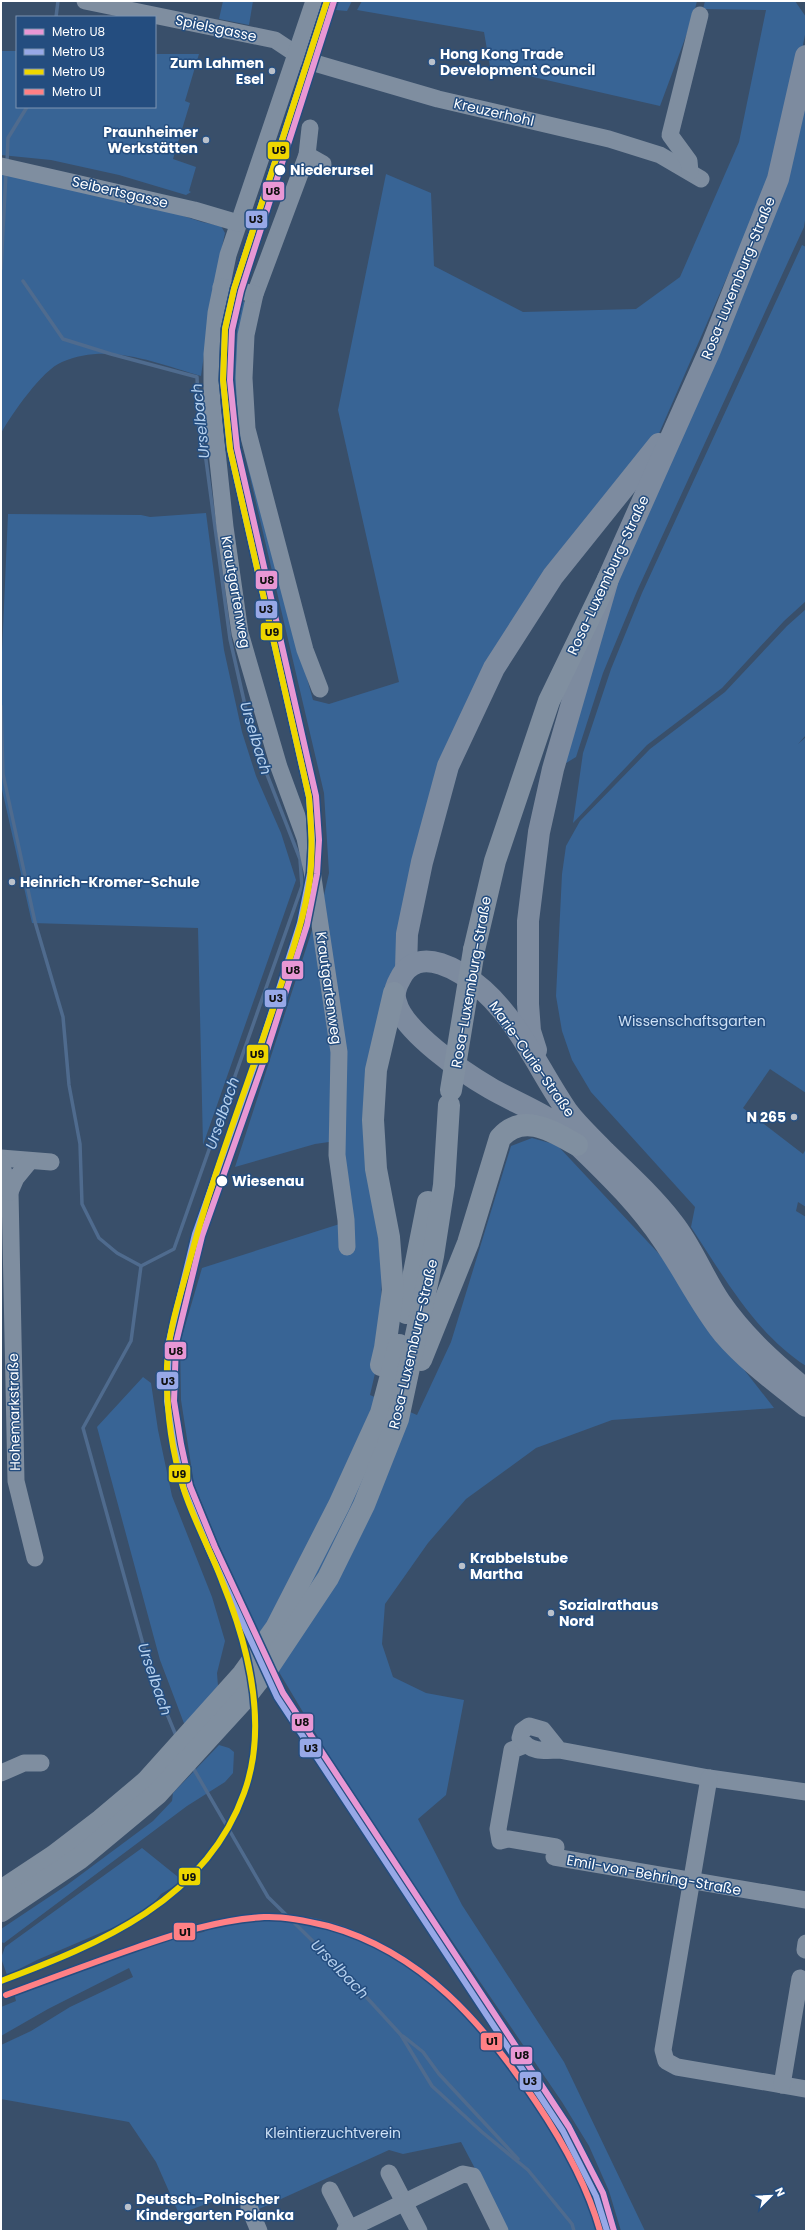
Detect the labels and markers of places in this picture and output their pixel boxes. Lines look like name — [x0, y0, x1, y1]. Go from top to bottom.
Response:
place label: Hong Kong Trade Development Council — [440, 44, 595, 80]
place label: Zum Lahmen Esel — [170, 53, 264, 89]
marker: Hong Kong Trade Development Council — [427, 57, 437, 67]
marker: Zum Lahmen Esel — [267, 66, 277, 76]
place label: Praunheimer Werkstätten — [103, 122, 198, 158]
marker: Praunheimer Werkstätten — [201, 135, 211, 145]
place label: Niederursel — [290, 160, 373, 180]
marker: Niederursel — [273, 163, 287, 177]
place label: Heinrich-Kromer-Schule — [20, 872, 200, 892]
marker: Heinrich-Kromer-Schule — [7, 877, 17, 887]
place label: N 265 — [746, 1107, 786, 1127]
marker: N 265 — [789, 1112, 799, 1122]
place label: Wiesenau — [232, 1171, 304, 1191]
marker: Wiesenau — [215, 1174, 229, 1188]
place label: Krabbelstube Martha — [470, 1548, 568, 1584]
marker: Krabbelstube Martha — [457, 1561, 467, 1571]
place label: Sozialrathaus Nord — [559, 1595, 659, 1631]
marker: Sozialrathaus Nord — [546, 1608, 556, 1618]
place label: Deutsch-Polnischer Kindergarten Polanka — [136, 2189, 294, 2225]
marker: Deutsch-Polnischer Kindergarten Polanka — [123, 2202, 133, 2212]

